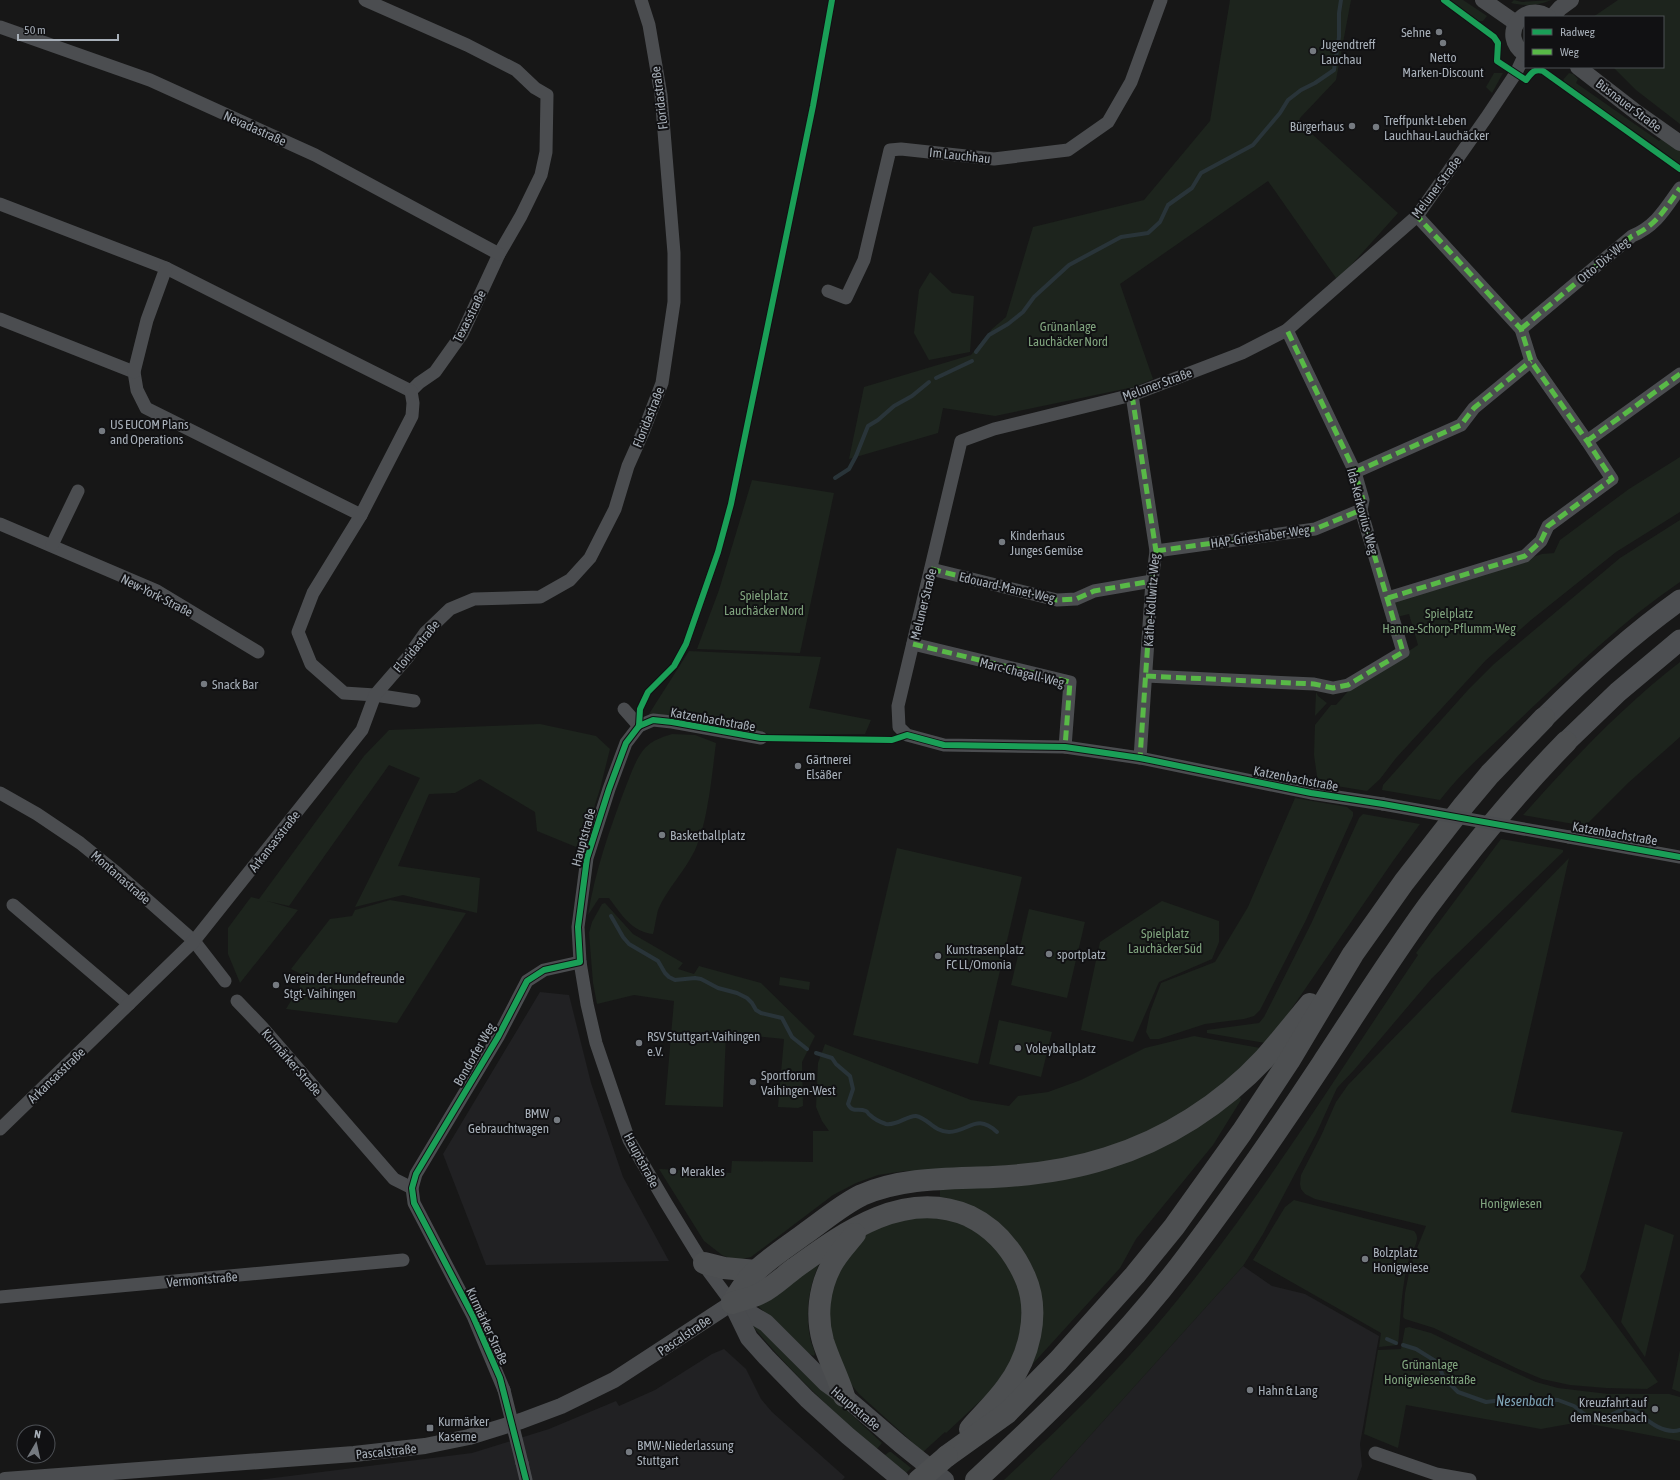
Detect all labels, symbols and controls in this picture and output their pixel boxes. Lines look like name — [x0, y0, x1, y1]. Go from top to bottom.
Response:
scale bar — [18, 16, 118, 42]
legend — [1524, 16, 1664, 68]
text: 50 m — [24, 23, 46, 37]
place label: Sehne — [1401, 25, 1431, 40]
text: Radweg — [1560, 25, 1596, 39]
marker: Sehne — [1434, 27, 1444, 37]
place label: Jugendtreff Lauchau — [1321, 37, 1376, 67]
marker: Netto Marken-Discount — [1438, 38, 1448, 48]
text: Weg — [1560, 45, 1580, 59]
marker: Jugendtreff Lauchau — [1308, 46, 1318, 56]
place label: Netto Marken-Discount — [1402, 50, 1484, 80]
street label: Floridastraße — [648, 65, 671, 130]
street label: Büsnauer Straße — [1593, 76, 1664, 135]
street label: Nevadastraße — [221, 108, 288, 149]
place label: Treffpunkt-Leben Lauchhau-Lauchäcker — [1384, 113, 1489, 143]
place label: Bürgerhaus — [1290, 119, 1344, 134]
marker: Bürgerhaus — [1347, 121, 1357, 131]
marker: Treffpunkt-Leben Lauchhau-Lauchäcker — [1371, 122, 1381, 132]
street label: Im Lauchhau — [929, 145, 991, 166]
street label: Meluner Straße — [1408, 154, 1464, 221]
street label: Otto-Dix-Weg — [1574, 234, 1633, 287]
street label: Texasstraße — [450, 288, 489, 345]
park label: Grünanlage Lauchäcker Nord — [1028, 319, 1108, 349]
street label: Meluner Straße — [1120, 365, 1194, 404]
street label: Floridastraße — [630, 385, 667, 450]
place label: US EUCOM Plans and Operations — [110, 417, 189, 447]
marker: US EUCOM Plans and Operations — [97, 426, 107, 436]
street label: Ida-Kerkovius-Weg — [1344, 466, 1381, 556]
street label: HAP-Grieshaber-Weg — [1210, 522, 1311, 551]
place label: Kinderhaus Junges Gemüse — [1010, 528, 1083, 558]
marker: Kinderhaus Junges Gemüse — [997, 537, 1007, 547]
street label: Käthe-Kollwitz-Weg — [1141, 553, 1162, 647]
street label: Meluner Straße — [907, 567, 940, 641]
street label: Edouard-Manet-Weg — [958, 569, 1057, 606]
street label: New-York-Straße — [118, 571, 195, 620]
park label: Spielplatz Lauchäcker Nord — [724, 588, 804, 618]
park label: Spielplatz Hanne-Schorp-Pflumm-Weg — [1382, 606, 1516, 636]
street label: Floridastraße — [390, 617, 443, 676]
street label: Marc-Chagall-Weg — [978, 655, 1066, 690]
place label: Snack Bar — [212, 677, 258, 692]
marker: Snack Bar — [199, 679, 209, 689]
street label: Katzenbachstraße — [669, 705, 757, 734]
place label: Gärtnerei Elsäßer — [806, 752, 851, 782]
marker: Gärtnerei Elsäßer — [793, 761, 803, 771]
street label: Katzenbachstraße — [1252, 763, 1340, 794]
street label: Hauptstraße — [569, 806, 598, 868]
street label: Arkansasstraße — [246, 808, 303, 875]
street label: Katzenbachstraße — [1571, 819, 1659, 848]
place label: Basketballplatz — [670, 828, 745, 843]
marker: Basketballplatz — [657, 830, 667, 840]
street label: Montanastraße — [88, 848, 153, 907]
park label: Spielplatz Lauchäcker Süd — [1128, 926, 1202, 956]
place label: Kunstrasenplatz FC LL/Omonia — [946, 942, 1024, 972]
place label: sportplatz — [1057, 947, 1106, 962]
marker: sportplatz — [1044, 949, 1054, 959]
marker: Kunstrasenplatz FC LL/Omonia — [933, 951, 943, 961]
place label: Verein der Hundefreunde Stgt- Vaihingen — [284, 971, 405, 1001]
marker: Verein der Hundefreunde Stgt- Vaihingen — [271, 980, 281, 990]
street label: Bondorfer Weg — [450, 1020, 499, 1088]
street label: Kurmärker Straße — [259, 1026, 325, 1099]
place label: RSV Stuttgart-Vaihingen e.V. — [647, 1029, 760, 1059]
marker: RSV Stuttgart-Vaihingen e.V. — [634, 1038, 644, 1048]
place label: Voleyballplatz — [1026, 1041, 1096, 1056]
marker: Voleyballplatz — [1013, 1043, 1023, 1053]
street label: Arkansasstraße — [25, 1044, 88, 1106]
place label: Sportforum Vaihingen-West — [761, 1068, 836, 1098]
marker: Sportforum Vaihingen-West — [748, 1077, 758, 1087]
place label: BMW Gebrauchtwagen — [468, 1106, 550, 1136]
marker: BMW Gebrauchtwagen — [552, 1115, 562, 1125]
street label: Hauptstraße — [621, 1130, 662, 1190]
place label: Merakles — [681, 1164, 725, 1179]
marker: Merakles — [668, 1166, 678, 1176]
park label: Honigwiesen — [1480, 1196, 1542, 1211]
place label: Bolzplatz Honigwiese — [1373, 1245, 1429, 1275]
marker: Bolzplatz Honigwiese — [1360, 1254, 1370, 1264]
street label: Vermontstraße — [166, 1269, 238, 1290]
street label: Kurmärker Straße — [463, 1285, 512, 1367]
street label: Pascalstraße — [655, 1312, 714, 1359]
park label: Grünanlage Honigwiesenstraße — [1384, 1357, 1476, 1387]
street label: Hauptstraße — [828, 1383, 883, 1433]
place label: Hahn & Lang — [1258, 1383, 1318, 1398]
marker: Hahn & Lang — [1245, 1385, 1255, 1395]
water label: Nesenbach — [1496, 1393, 1554, 1409]
place label: Kreuzfahrt auf dem Nesenbach — [1570, 1395, 1647, 1425]
marker: Kreuzfahrt auf dem Nesenbach — [1650, 1404, 1660, 1414]
place label: Kurmärker Kaserne — [438, 1414, 489, 1444]
marker: Kurmärker Kaserne — [425, 1423, 435, 1433]
north arrow — [16, 1424, 56, 1464]
text: N — [33, 1428, 42, 1441]
place label: BMW-Niederlassung Stuttgart — [637, 1438, 734, 1468]
street label: Pascalstraße — [355, 1441, 417, 1462]
marker: BMW-Niederlassung Stuttgart — [624, 1447, 634, 1457]

